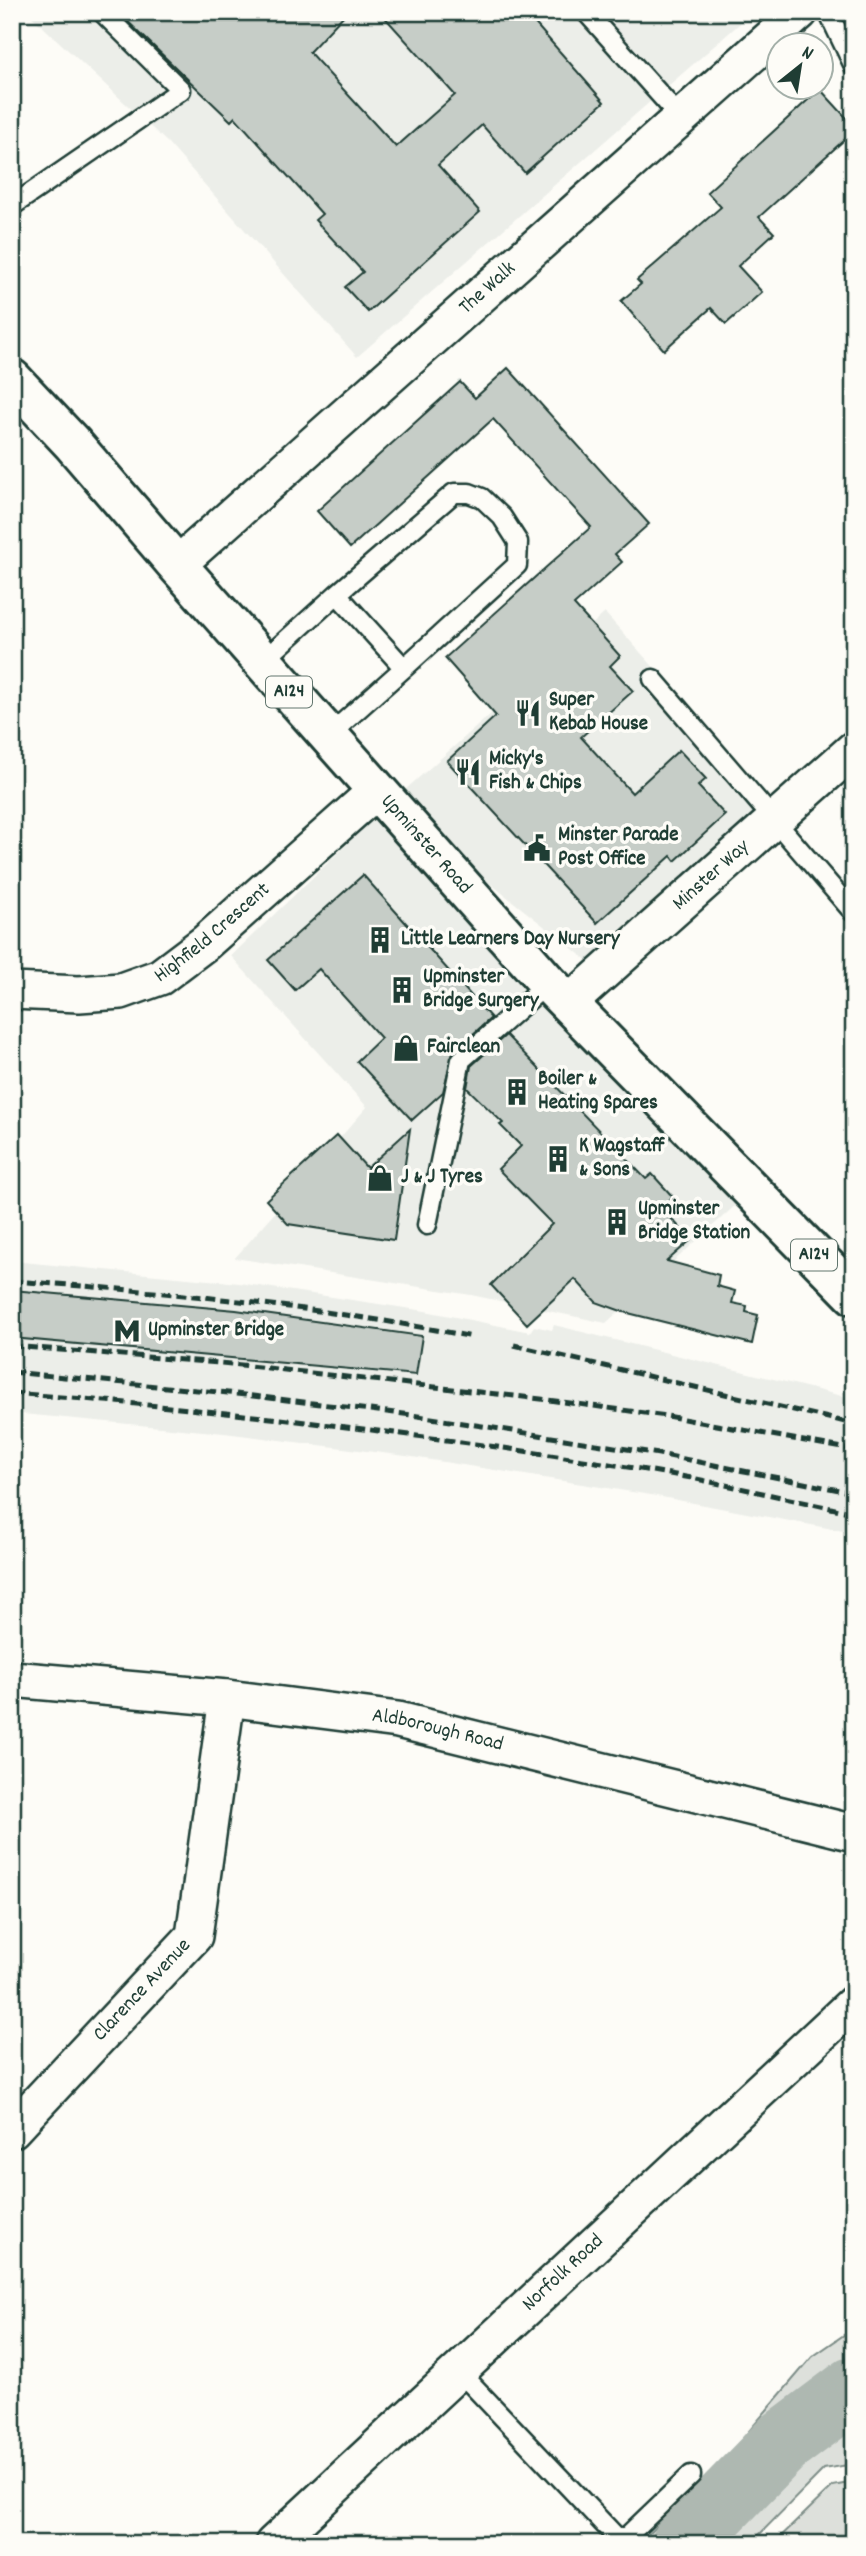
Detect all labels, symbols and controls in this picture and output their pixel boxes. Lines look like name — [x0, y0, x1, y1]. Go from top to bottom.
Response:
north arrow — [764, 32, 834, 102]
text: N — [796, 40, 818, 68]
street label: The Walk — [453, 255, 523, 323]
road number: A124 — [266, 677, 312, 708]
place label: Super Kebab House — [549, 686, 648, 740]
restaurant icon: Super Kebab House — [513, 698, 543, 728]
place label: Micky's Fish & Chips — [489, 745, 582, 799]
restaurant icon: Micky's Fish & Chips — [453, 757, 483, 787]
street label: Upminster Road — [373, 788, 478, 902]
place label: Minster Parade Post Office — [558, 821, 678, 875]
public building icon: Minster Parade Post Office — [522, 833, 552, 863]
street label: Minster Way — [666, 833, 757, 919]
street label: Highfield Crescent — [148, 876, 278, 991]
building icon: Little Learners Day Nursery — [365, 925, 395, 955]
place label: Little Learners Day Nursery — [401, 925, 621, 955]
place label: Upminster Bridge Surgery — [423, 963, 540, 1017]
building icon: Upminster Bridge Surgery — [387, 975, 417, 1005]
shop icon: Fairclean — [391, 1033, 421, 1063]
place label: Fairclean — [427, 1033, 500, 1063]
place label: Boiler & Heating Spares — [538, 1065, 658, 1119]
building icon: Boiler & Heating Spares — [502, 1077, 532, 1107]
place label: K Wagstaff & Sons — [579, 1132, 665, 1186]
building icon: K Wagstaff & Sons — [543, 1144, 573, 1174]
shop icon: J & J Tyres — [365, 1163, 395, 1193]
place label: J & J Tyres — [401, 1163, 483, 1193]
place label: Upminster Bridge Station — [638, 1195, 750, 1249]
building icon: Upminster Bridge Station — [602, 1207, 632, 1237]
road number: A124 — [791, 1240, 837, 1270]
metro station icon: Upminster Bridge — [112, 1316, 142, 1346]
place label: Upminster Bridge — [148, 1316, 284, 1346]
street label: Aldborough Road — [370, 1702, 506, 1760]
street label: Clarence Avenue — [87, 1932, 199, 2049]
street label: Norfolk Road — [516, 2228, 611, 2319]

